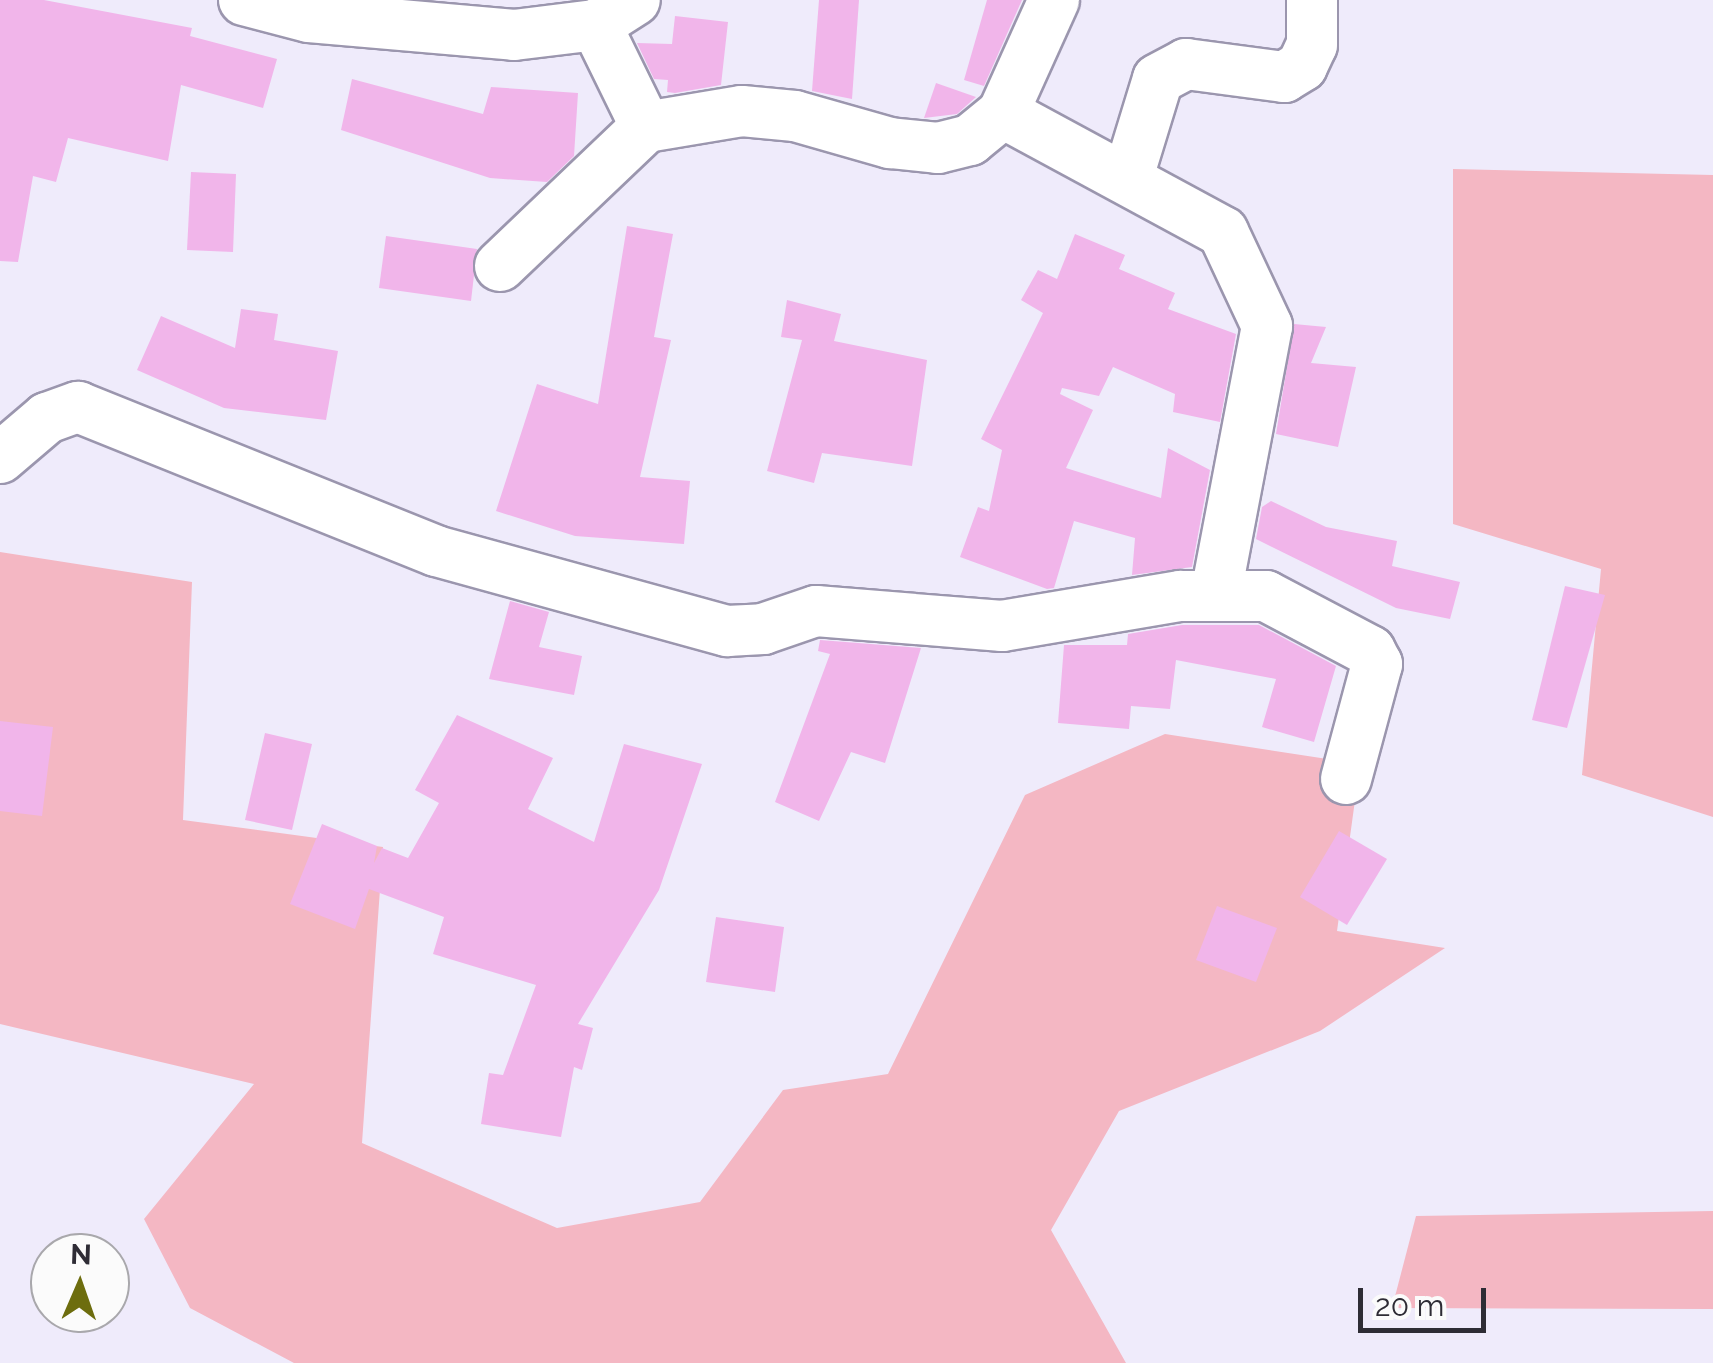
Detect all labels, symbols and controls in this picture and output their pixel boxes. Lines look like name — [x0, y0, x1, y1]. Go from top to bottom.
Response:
north arrow — [30, 1233, 130, 1333]
text: N — [70, 1238, 92, 1271]
scale bar — [1363, 1268, 1490, 1330]
text: 20 m — [1375, 1288, 1444, 1323]

